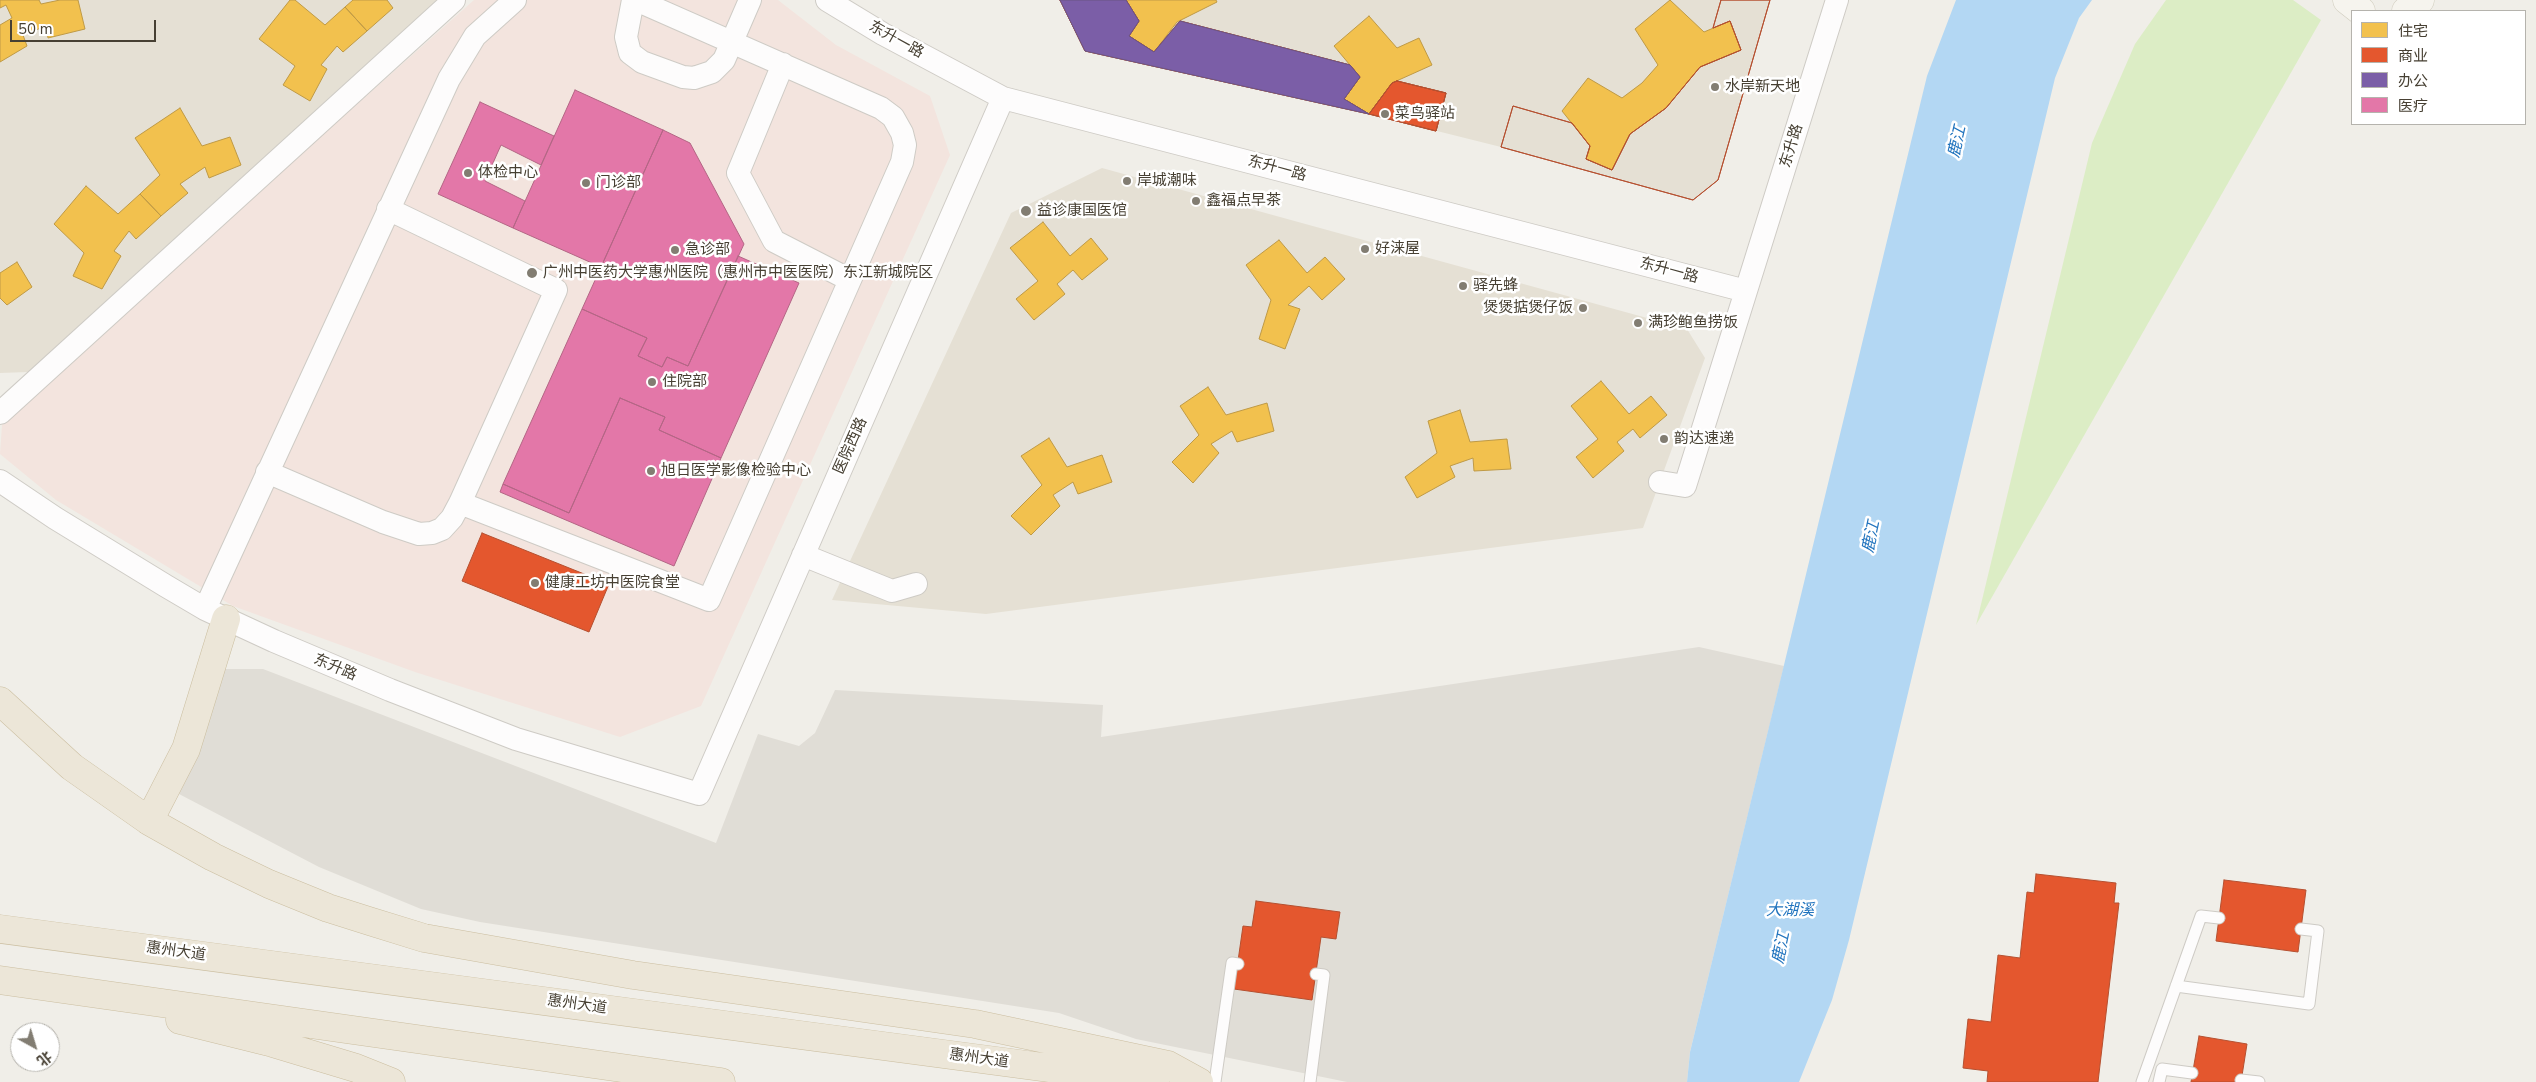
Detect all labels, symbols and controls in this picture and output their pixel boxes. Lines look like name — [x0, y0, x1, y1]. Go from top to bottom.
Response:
scale bar — [12, 10, 159, 42]
legend — [2351, 10, 2526, 125]
street label: 东升一路 — [865, 18, 927, 62]
text: 50 m — [18, 19, 53, 39]
text: 住宅 — [2398, 21, 2428, 41]
text: 商业 — [2398, 46, 2428, 66]
text: 办公 — [2398, 71, 2428, 91]
place label: 水岸新天地 — [1725, 78, 1800, 96]
marker: 水岸新天地 — [1709, 81, 1721, 93]
text: 医疗 — [2398, 96, 2428, 116]
place label: 菜鸟驿站 — [1395, 105, 1455, 123]
marker: 菜鸟驿站 — [1379, 108, 1391, 120]
street label: 东升路 — [1777, 122, 1807, 170]
water label: 鹿江 — [1945, 124, 1971, 160]
street label: 东升一路 — [1246, 153, 1308, 185]
place label: 体检中心 — [478, 164, 538, 182]
marker: 体检中心 — [462, 167, 474, 179]
place label: 岸城潮味 — [1137, 172, 1197, 190]
place label: 门诊部 — [596, 174, 641, 192]
marker: 岸城潮味 — [1121, 175, 1133, 187]
marker: 门诊部 — [580, 177, 592, 189]
place label: 鑫福点早茶 — [1206, 192, 1281, 210]
marker: 鑫福点早茶 — [1190, 195, 1202, 207]
place label: 益诊康国医馆 — [1037, 202, 1127, 220]
marker: 益诊康国医馆 — [1019, 204, 1033, 218]
place label: 好涞屋 — [1375, 240, 1420, 258]
place label: 急诊部 — [685, 241, 730, 259]
marker: 好涞屋 — [1359, 243, 1371, 255]
marker: 急诊部 — [669, 244, 681, 256]
street label: 东升一路 — [1638, 255, 1700, 287]
place label: 广州中医药大学惠州医院（惠州市中医医院）东江新城院区 — [543, 264, 933, 282]
marker: 广州中医药大学惠州医院（惠州市中医医院）东江新城院区 — [525, 266, 539, 280]
place label: 驿先蜂 — [1473, 277, 1518, 295]
marker: 驿先蜂 — [1457, 280, 1469, 292]
place label: 煲煲掂煲仔饭 — [1483, 299, 1573, 317]
marker: 煲煲掂煲仔饭 — [1577, 302, 1589, 314]
place label: 满珍鲍鱼捞饭 — [1648, 314, 1738, 332]
marker: 满珍鲍鱼捞饭 — [1632, 317, 1644, 329]
place label: 住院部 — [662, 373, 707, 391]
marker: 住院部 — [646, 376, 658, 388]
street label: 医院西路 — [831, 415, 871, 477]
place label: 韵达速递 — [1674, 430, 1734, 448]
marker: 韵达速递 — [1658, 433, 1670, 445]
place label: 旭日医学影像检验中心 — [661, 462, 811, 480]
marker: 旭日医学影像检验中心 — [645, 465, 657, 477]
water label: 鹿江 — [1859, 519, 1885, 555]
place label: 健康工坊中医院食堂 — [545, 574, 680, 592]
marker: 健康工坊中医院食堂 — [529, 577, 541, 589]
street label: 东升路 — [311, 651, 359, 685]
water label: 大湖溪 — [1766, 901, 1814, 921]
water label: 鹿江 — [1769, 930, 1795, 966]
street label: 惠州大道 — [145, 939, 207, 965]
street label: 惠州大道 — [546, 992, 608, 1018]
north arrow — [10, 1022, 60, 1072]
text: 北 — [33, 1046, 56, 1070]
street label: 惠州大道 — [948, 1046, 1010, 1072]

